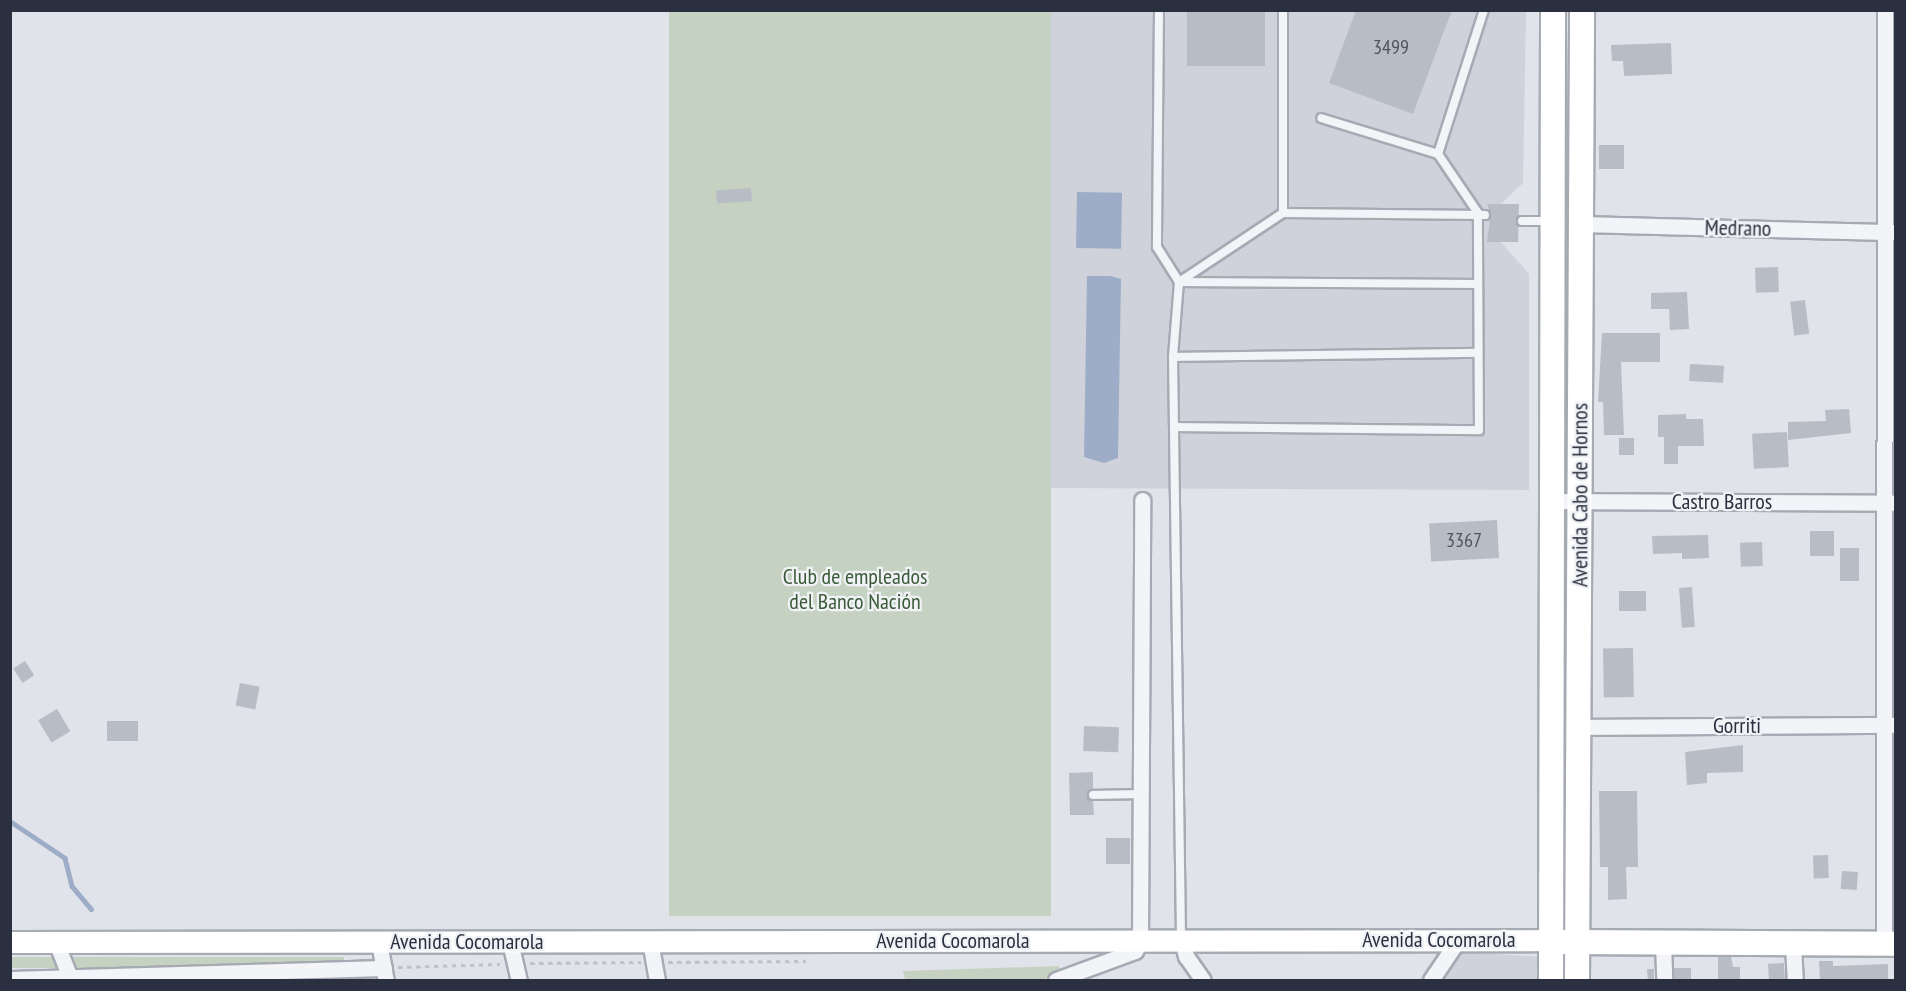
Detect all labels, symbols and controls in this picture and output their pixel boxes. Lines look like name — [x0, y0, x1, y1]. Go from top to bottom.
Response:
house number: 3499 — [1373, 35, 1409, 59]
street label: Medrano — [1704, 214, 1772, 242]
street label: Avenida Cabo de Hornos — [1567, 403, 1593, 587]
street label: Castro Barros — [1672, 489, 1772, 515]
house number: 3367 — [1446, 528, 1482, 552]
park label: Club de empleados del Banco Nación — [783, 563, 927, 614]
street label: Gorriti — [1713, 713, 1761, 739]
street label: Avenida Cocomarola — [1362, 927, 1516, 953]
street label: Avenida Cocomarola — [876, 928, 1030, 954]
street label: Avenida Cocomarola — [390, 929, 544, 955]

